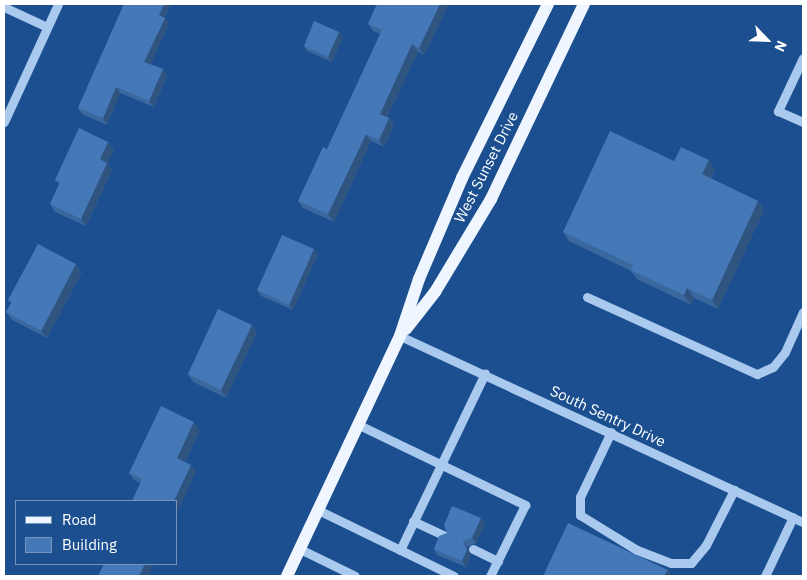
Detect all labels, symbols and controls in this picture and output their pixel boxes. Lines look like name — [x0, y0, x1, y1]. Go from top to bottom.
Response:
north arrow — [742, 15, 792, 65]
text: N — [770, 38, 791, 54]
street label: West Sunset Drive — [450, 108, 522, 226]
street label: South Sentry Drive — [547, 381, 669, 451]
legend — [15, 500, 178, 565]
text: Road — [62, 510, 97, 529]
text: Building — [62, 535, 117, 554]

